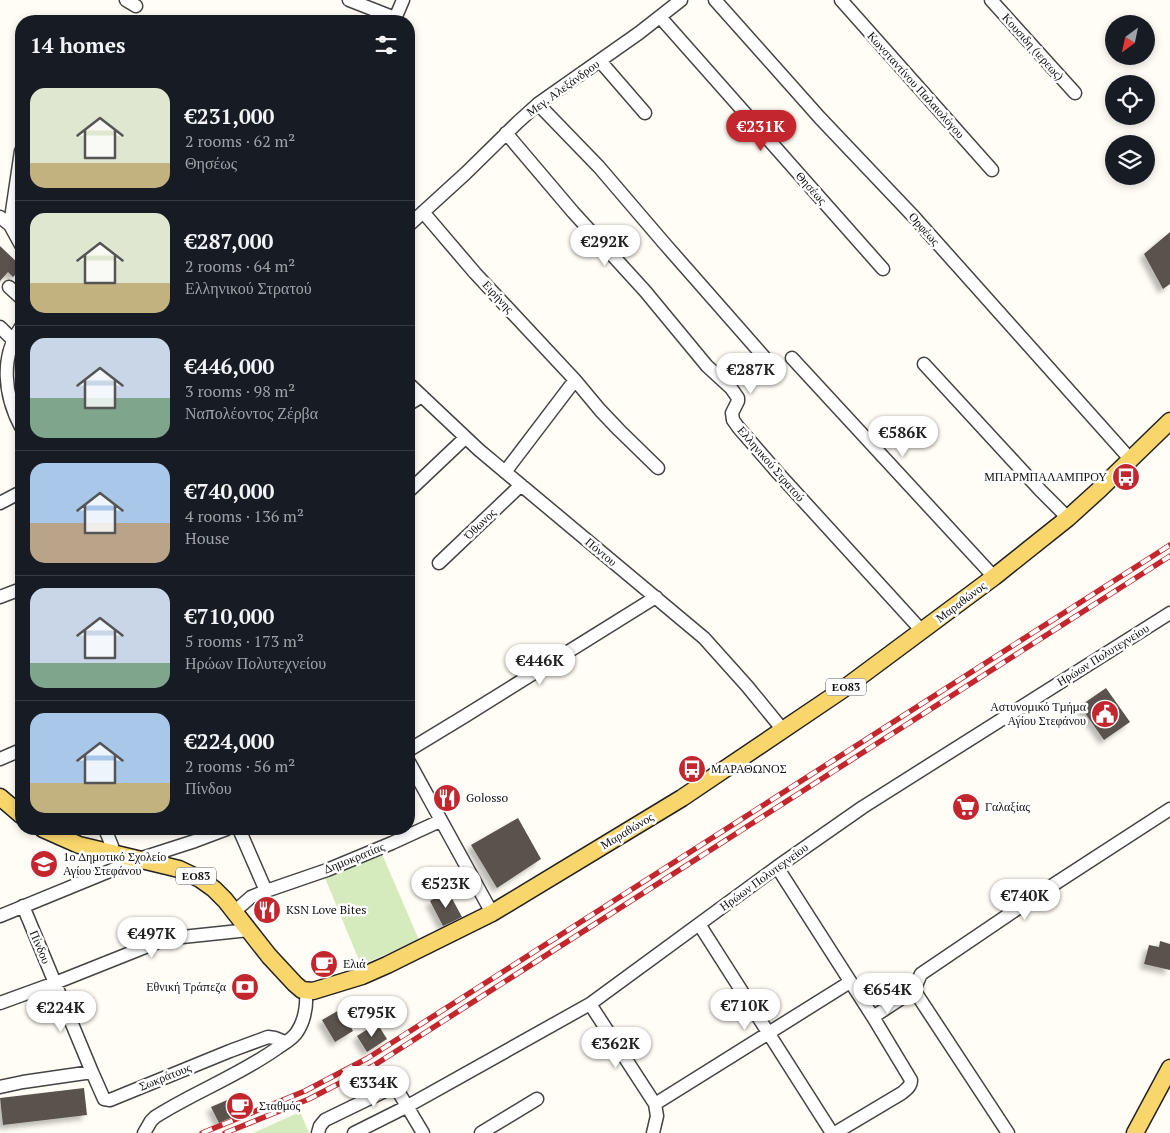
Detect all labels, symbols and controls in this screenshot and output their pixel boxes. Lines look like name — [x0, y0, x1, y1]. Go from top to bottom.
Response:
street label: Κουσιδη (ιερεως) — [999, 10, 1067, 83]
north arrow — [1105, 15, 1155, 65]
map controls — [1105, 15, 1155, 185]
street label: Κωνσταντίνου Παλαιολόγου — [865, 28, 968, 141]
text: 14 homes — [30, 31, 126, 59]
icon: filters — [372, 31, 400, 59]
street label: Μεγ. Αλεξάνδρου — [523, 56, 602, 119]
button: locate — [1105, 75, 1155, 125]
text: €231,000 — [185, 102, 274, 130]
icon: home — [70, 108, 130, 168]
pin: €231K — [726, 110, 796, 152]
text: €231K — [737, 115, 785, 137]
text: 2 rooms · 62 m² — [185, 130, 295, 152]
button: layers — [1105, 135, 1155, 185]
text: Θησέως — [185, 152, 237, 174]
street label: Θησέως — [793, 168, 830, 207]
street label: Ορφέως — [906, 209, 943, 248]
pin: €292K — [570, 224, 640, 267]
text: €287,000 — [185, 227, 273, 255]
text: €292K — [581, 230, 629, 252]
icon: home — [70, 233, 130, 293]
text: 2 rooms · 64 m² — [185, 255, 295, 277]
text: Ελληνικού Στρατού — [185, 277, 312, 299]
street label: Ειρήνης — [479, 277, 517, 316]
text: €446,000 — [185, 352, 274, 380]
pin: €287K — [716, 352, 786, 395]
icon: home — [70, 358, 130, 418]
text: €287K — [727, 358, 775, 380]
text: 3 rooms · 98 m² — [185, 380, 295, 402]
text: Ναπολέοντος Ζέρβα — [185, 402, 318, 424]
pin: €586K — [868, 416, 938, 458]
text: €586K — [879, 421, 927, 443]
street label: Ελληνικού Στρατού — [735, 423, 808, 505]
bus stop icon: ΜΠΑΡΜΠΑΛΑΜΠΡΟΥ — [1111, 462, 1141, 492]
place label: ΜΠΑΡΜΠΑΛΑΜΠΡΟΥ — [984, 469, 1107, 484]
text: €740,000 — [185, 477, 274, 505]
icon: home — [70, 483, 130, 543]
text: 4 rooms · 136 m² — [185, 505, 304, 527]
street label: Όθωνος — [460, 505, 499, 543]
text: House — [185, 527, 230, 549]
street label: Πόντου — [582, 534, 620, 569]
street label: Μαραθώνος — [933, 578, 989, 625]
text: €710,000 — [185, 602, 274, 630]
icon: home — [70, 608, 130, 668]
street label: Ηρώων Πολυτεχνείου — [1054, 620, 1152, 689]
text: 5 rooms · 173 m² — [185, 630, 304, 652]
pin: €446K — [505, 644, 575, 686]
text: €446K — [516, 649, 564, 671]
text: Ηρώων Πολυτεχνείου — [185, 652, 326, 674]
road number: ΕΟ83 — [826, 679, 866, 696]
place label: Αστυνομικό Τμήμα Αγίου Στεφάνου — [990, 699, 1087, 728]
public building icon: Αστυνομικό Τμήμα Αγίου Στεφάνου — [1090, 699, 1120, 729]
text: €224,000 — [185, 727, 274, 755]
icon: home — [70, 733, 130, 793]
bus stop icon: ΜΑΡΑΘΩΝΟΣ — [677, 754, 707, 784]
text: 2 rooms · 56 m² — [185, 755, 295, 777]
place label: ΜΑΡΑΘΩΝΟΣ — [711, 761, 787, 776]
text: Πίνδου — [185, 777, 232, 799]
restaurant icon: Golosso — [432, 783, 462, 813]
place label: Golosso — [466, 790, 509, 805]
supermarket icon: Γαλαξίας — [951, 792, 981, 822]
place label: Γαλαξίας — [985, 799, 1030, 814]
street label: Μαραθώνος — [598, 809, 656, 852]
street label: Δημοκρατίας — [321, 838, 387, 877]
street label: Ηρώων Πολυτεχνείου — [716, 839, 811, 914]
school or university icon: 1ο Δημοτικό Σχολείο Αγίου Στεφάνου — [29, 849, 59, 879]
place label: 1ο Δημοτικό Σχολείο Αγίου Στεφάνου — [63, 849, 166, 878]
pin: €523K — [411, 866, 481, 909]
road number: ΕΟ83 — [176, 868, 216, 884]
text: €523K — [422, 872, 470, 894]
pin: €740K — [990, 878, 1060, 921]
text: €740K — [1001, 884, 1049, 906]
restaurant icon: KSN Love Bites — [252, 895, 282, 925]
place label: KSN Love Bites — [286, 902, 366, 917]
pin: €497K — [117, 916, 187, 959]
text: €497K — [128, 922, 176, 944]
street label: Πίνδου — [27, 928, 54, 966]
cafe icon: Ελιά — [309, 949, 339, 979]
place label: Ελιά — [343, 956, 366, 971]
bank icon: Εθνική Τράπεζα — [230, 972, 260, 1002]
pin: €654K — [853, 972, 923, 1015]
text: €654K — [864, 978, 912, 1000]
place label: Εθνική Τράπεζα — [146, 979, 227, 994]
pin: €710K — [710, 988, 780, 1031]
pin: €224K — [26, 990, 96, 1033]
text: €710K — [721, 994, 769, 1016]
text: €224K — [37, 996, 85, 1018]
pin: €795K — [337, 996, 407, 1038]
text: €795K — [348, 1001, 396, 1023]
pin: €362K — [581, 1026, 651, 1069]
text: €362K — [592, 1032, 640, 1054]
street label: Σωκράτους — [137, 1059, 193, 1094]
pin: €334K — [339, 1066, 409, 1108]
text: €334K — [350, 1071, 398, 1093]
cafe icon: Σταθμός — [225, 1091, 255, 1121]
place label: Σταθμός — [259, 1098, 301, 1113]

